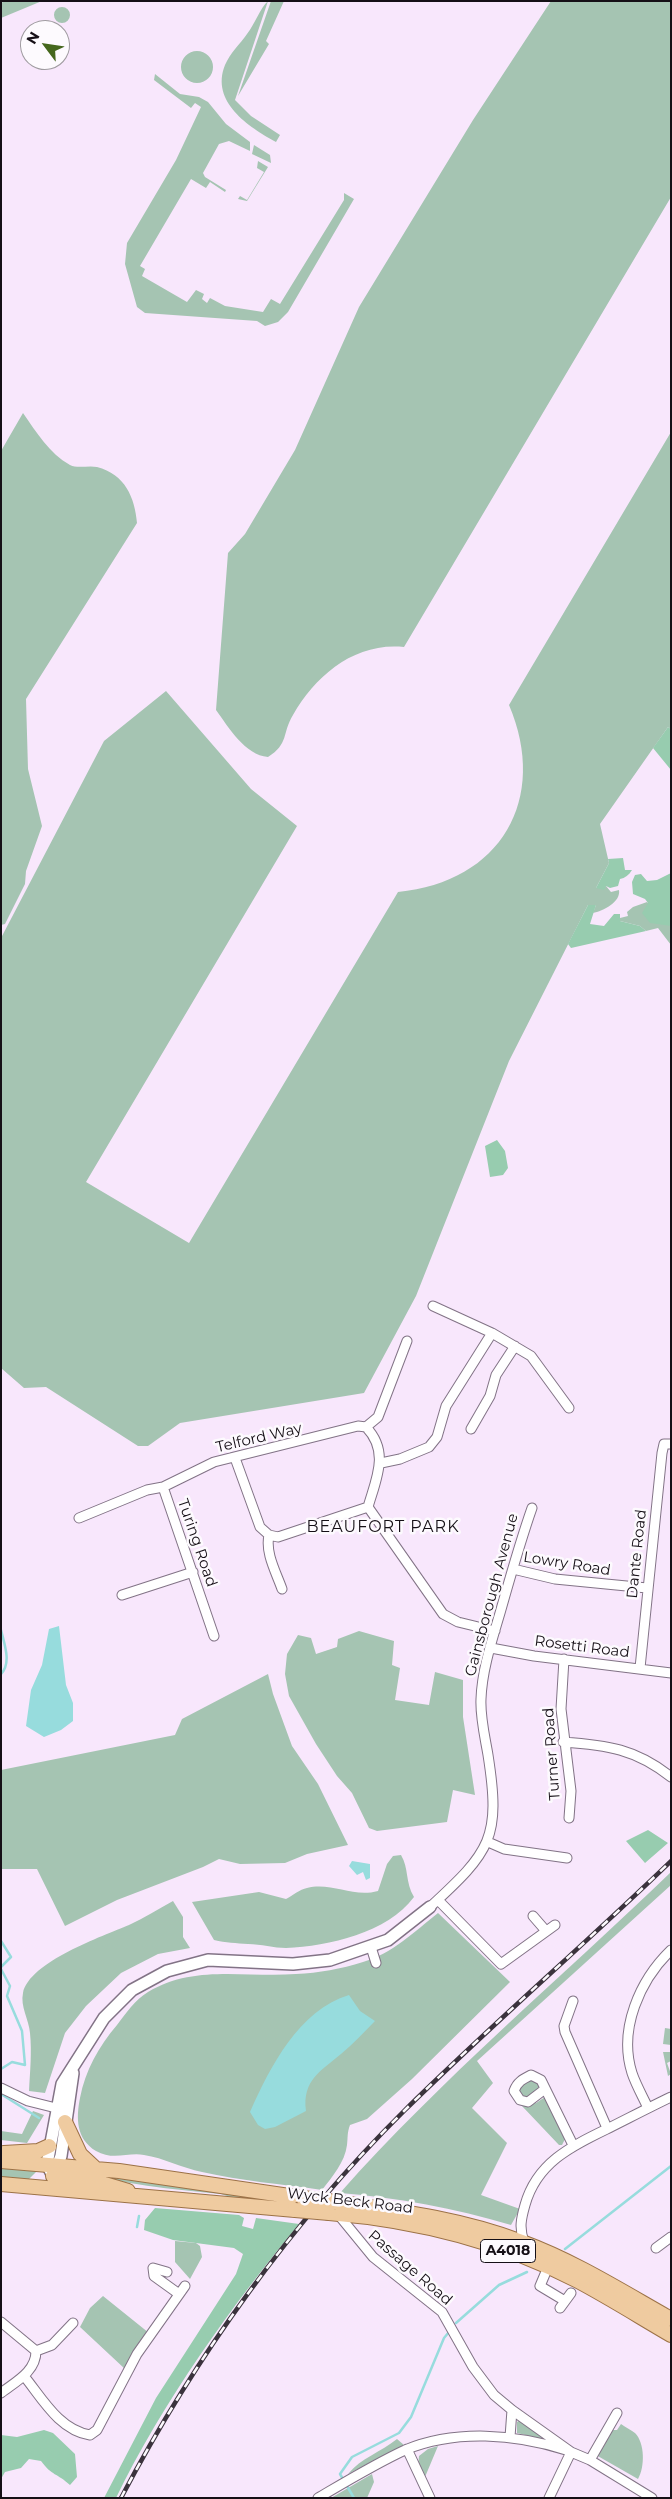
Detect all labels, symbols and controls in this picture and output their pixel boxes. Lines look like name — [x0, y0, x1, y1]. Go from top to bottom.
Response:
north arrow — [20, 20, 70, 70]
text: N — [22, 28, 44, 47]
street label: Telford Way — [214, 1419, 304, 1457]
street label: Turing Road — [174, 1497, 220, 1589]
street label: Dante Road — [623, 1509, 651, 1599]
street label: Gainsborough Avenue — [462, 1512, 522, 1678]
district label: BEAUFORT PARK — [305, 1517, 461, 1537]
street label: Lowry Road — [522, 1548, 612, 1580]
street label: Rosetti Road — [533, 1632, 631, 1662]
street label: Turner Road — [540, 1707, 564, 1801]
street label: Wyck Beck Road — [286, 2184, 414, 2218]
street label: Passage Road — [364, 2227, 456, 2309]
road number: A4018 — [480, 2240, 536, 2262]

